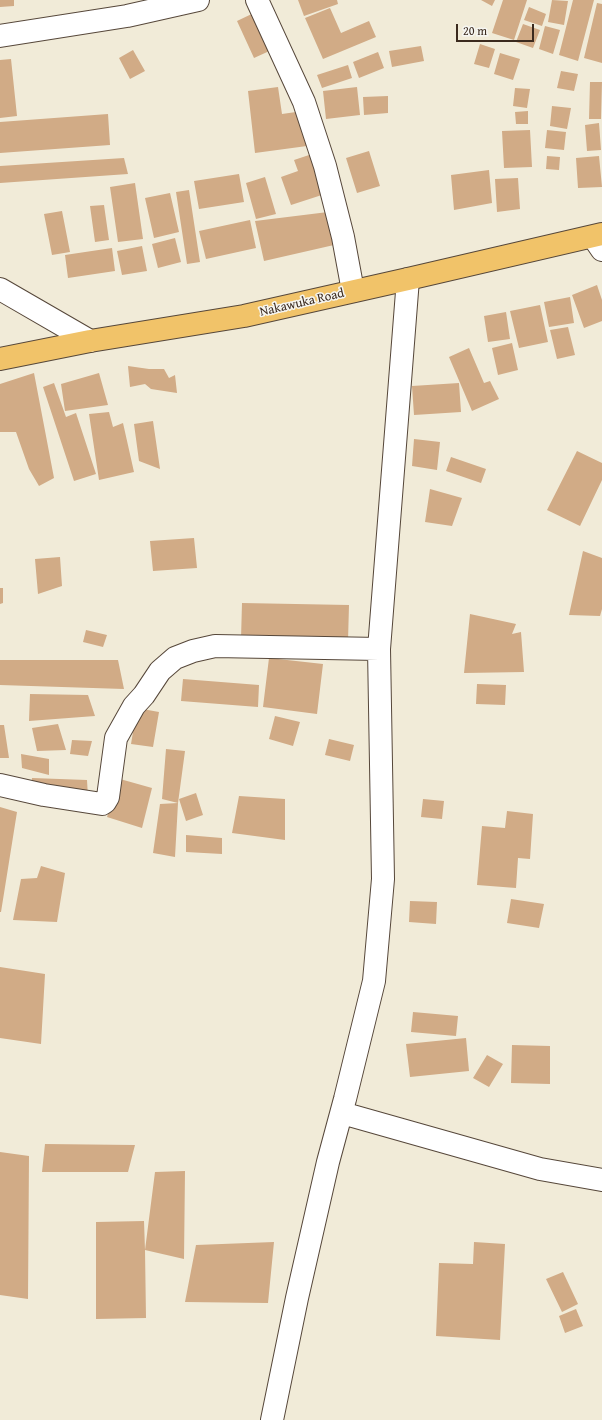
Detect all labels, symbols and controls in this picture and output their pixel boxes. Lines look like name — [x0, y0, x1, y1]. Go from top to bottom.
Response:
scale bar — [458, 16, 536, 42]
text: 20 m — [463, 22, 487, 39]
street label: Nakawuka Road — [258, 286, 346, 320]

